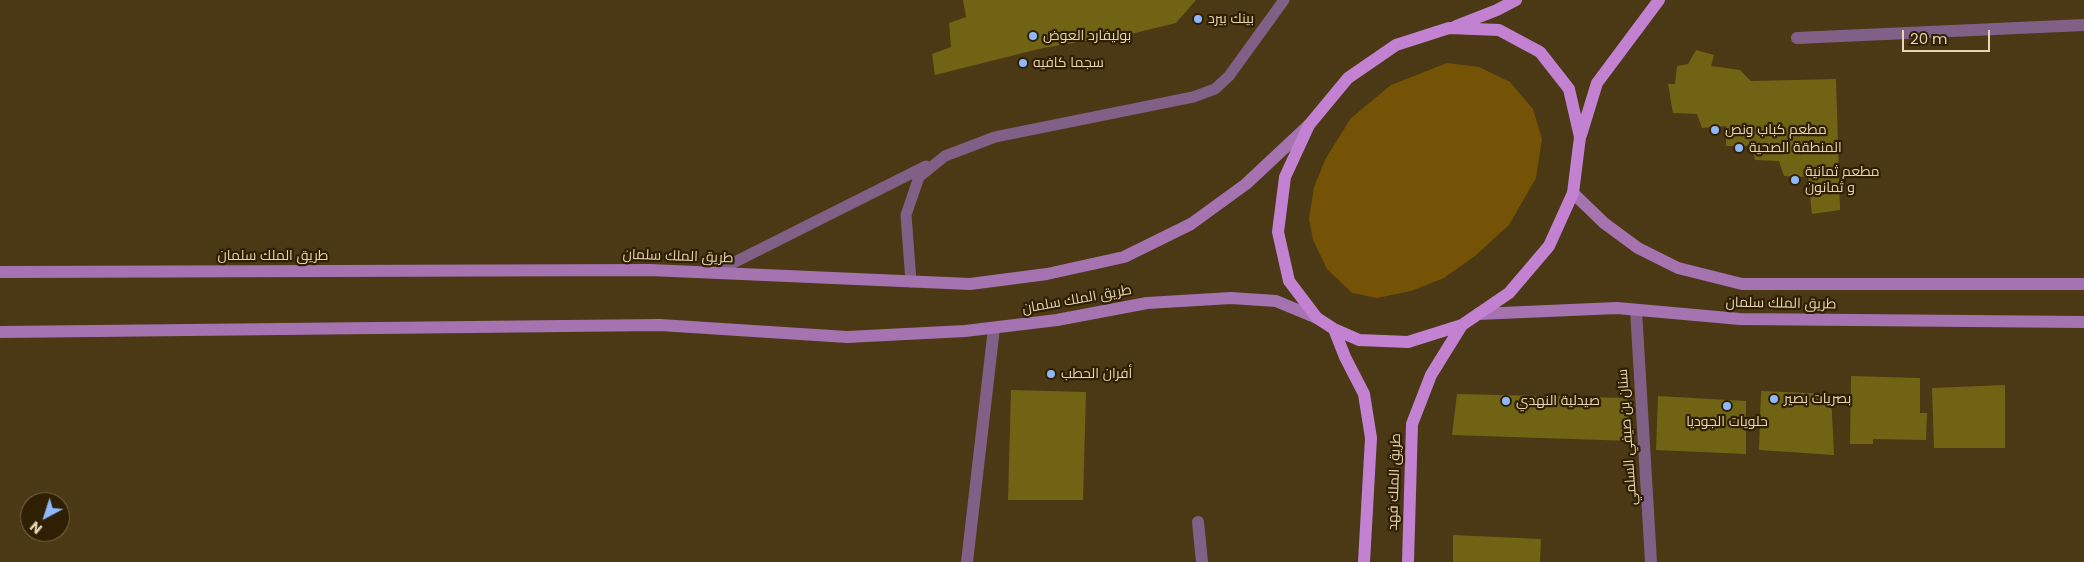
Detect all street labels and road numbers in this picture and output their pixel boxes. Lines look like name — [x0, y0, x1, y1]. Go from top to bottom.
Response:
street label: طريق الملك سلمان — [622, 247, 734, 267]
street label: طريق الملك سلمان — [217, 248, 329, 264]
street label: طريق الملك سلمان — [1021, 282, 1133, 318]
street label: طريق الملك سلمان — [1725, 295, 1837, 313]
street label: سنان بن صيفي السلمي — [1615, 368, 1641, 506]
street label: طريق الملك فهد — [1385, 433, 1405, 531]

